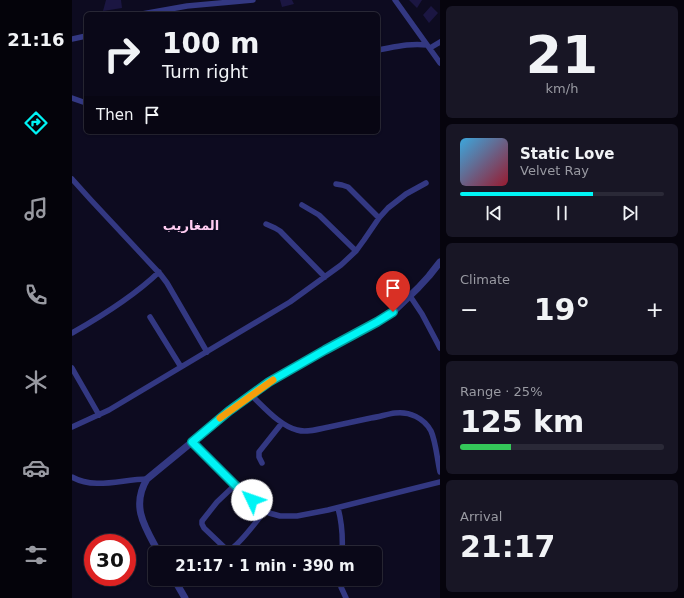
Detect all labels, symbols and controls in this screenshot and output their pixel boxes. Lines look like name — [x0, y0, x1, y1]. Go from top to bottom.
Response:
text: 21 — [526, 25, 598, 85]
text: 100 m — [162, 27, 259, 60]
icon: right — [96, 28, 148, 80]
text: 21:16 — [7, 29, 65, 50]
text: Turn right — [162, 61, 248, 82]
text: km/h — [546, 81, 578, 96]
icon: arrive — [141, 104, 163, 126]
text: Then — [96, 106, 133, 124]
icon: directions — [22, 109, 50, 137]
text: Static Love — [520, 145, 614, 163]
text: Velvet Ray — [520, 163, 589, 178]
icon: music — [22, 195, 50, 223]
icon: previous — [483, 202, 505, 224]
icon: pause — [551, 202, 573, 224]
icon: next — [619, 202, 641, 224]
district label: المغاريب — [163, 218, 219, 233]
pin — [376, 271, 410, 312]
text: Climate — [460, 272, 510, 287]
icon: arrive — [382, 277, 404, 299]
icon: phone — [22, 281, 50, 309]
text: 19° — [534, 292, 590, 327]
text: − — [460, 297, 478, 322]
text: + — [646, 297, 664, 322]
icon: climate — [22, 368, 50, 396]
text: Range · 25% — [460, 384, 543, 399]
text: 125 km — [460, 404, 584, 439]
icon: car — [22, 454, 50, 482]
position arrow — [231, 479, 273, 521]
text: Arrival — [460, 509, 502, 524]
text: 21:17 — [460, 529, 556, 564]
speed limit sign: 30 — [84, 534, 136, 586]
icon: filters — [22, 541, 50, 569]
text: 21:17 · 1 min · 390 m — [175, 557, 355, 575]

